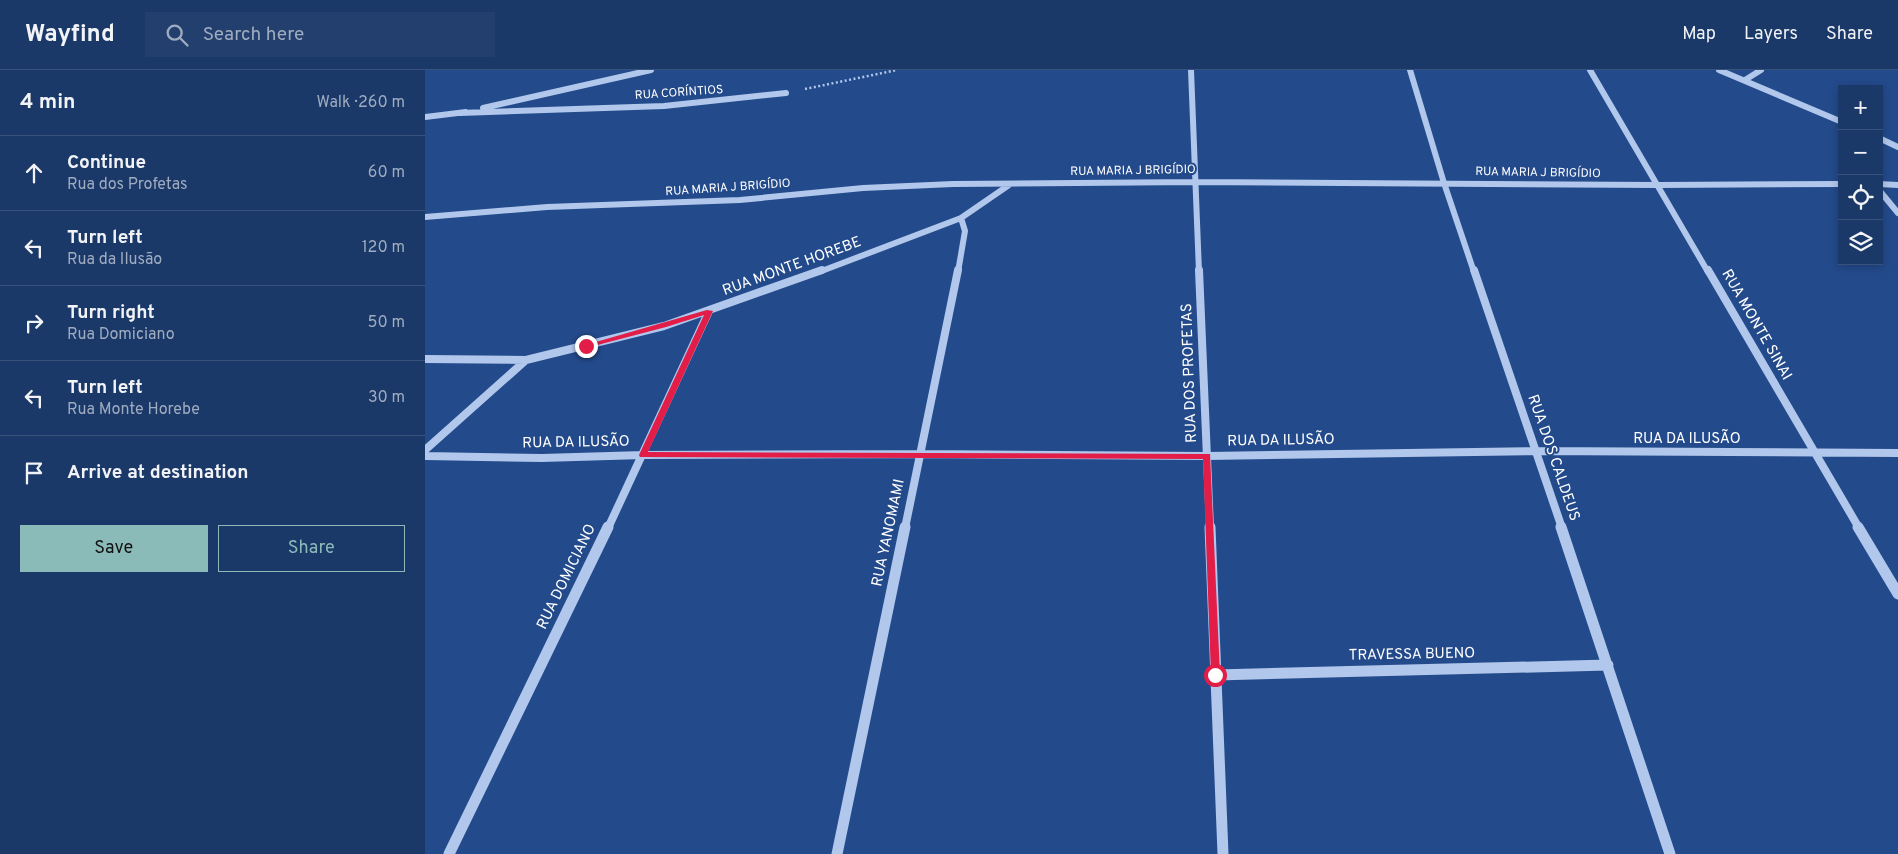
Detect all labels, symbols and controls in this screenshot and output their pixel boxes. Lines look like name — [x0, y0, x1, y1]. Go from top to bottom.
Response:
search box — [145, 12, 495, 57]
text: Wayfind — [25, 20, 115, 50]
icon: search — [163, 21, 191, 49]
text: Search here — [203, 23, 304, 47]
text: Map — [1682, 23, 1716, 46]
text: Layers — [1744, 23, 1798, 46]
text: Share — [1826, 23, 1873, 46]
street label: RUA CORÍNTIOS — [634, 82, 724, 104]
map controls — [1838, 85, 1883, 265]
button: + — [1838, 85, 1883, 130]
text: 4 min — [20, 89, 76, 116]
text: Walk · 260 m — [316, 93, 405, 113]
button: − — [1838, 130, 1883, 175]
text: Continue — [67, 151, 146, 175]
icon: ahead — [20, 159, 48, 187]
street label: RUA MARIA J BRIGÍDIO — [1070, 162, 1196, 180]
text: 60 m — [368, 163, 405, 183]
street label: RUA MARIA J BRIGÍDIO — [1475, 164, 1601, 182]
text: Rua dos Profetas — [67, 175, 188, 195]
button: locate — [1838, 175, 1883, 220]
street label: RUA MARIA J BRIGÍDIO — [665, 176, 791, 200]
button: layers — [1838, 220, 1883, 265]
text: Turn left — [67, 226, 143, 250]
street label: RUA MONTE HOREBE — [720, 233, 864, 301]
icon: left — [20, 234, 48, 262]
text: 120 m — [362, 238, 405, 258]
text: Rua da Ilusão — [67, 250, 162, 270]
street label: RUA MONTE SINAI — [1717, 266, 1795, 384]
text: Turn right — [67, 301, 155, 325]
street label: RUA DOS PROFETAS — [1178, 303, 1202, 443]
icon: right — [20, 309, 48, 337]
text: 50 m — [368, 313, 405, 333]
text: Rua Domiciano — [67, 325, 175, 345]
route end — [575, 335, 598, 358]
text: Turn left — [67, 376, 143, 400]
icon: left — [20, 384, 48, 412]
text: 30 m — [368, 388, 405, 408]
street label: RUA DOS CALDEUS — [1522, 392, 1584, 524]
text: Rua Monte Horebe — [67, 400, 200, 420]
street label: RUA DA ILUSÃO — [1633, 429, 1741, 449]
street label: RUA DA ILUSÃO — [1227, 430, 1335, 451]
street label: RUA DA ILUSÃO — [522, 432, 630, 453]
icon: arrive — [20, 459, 48, 487]
text: Arrive at destination — [67, 461, 248, 485]
street label: RUA YANOMAMI — [868, 477, 910, 589]
street label: RUA DOMICIANO — [533, 521, 601, 633]
button: Save — [20, 525, 208, 572]
button: Share — [218, 525, 405, 572]
street label: TRAVESSA BUENO — [1349, 644, 1475, 666]
route start — [1204, 664, 1227, 687]

